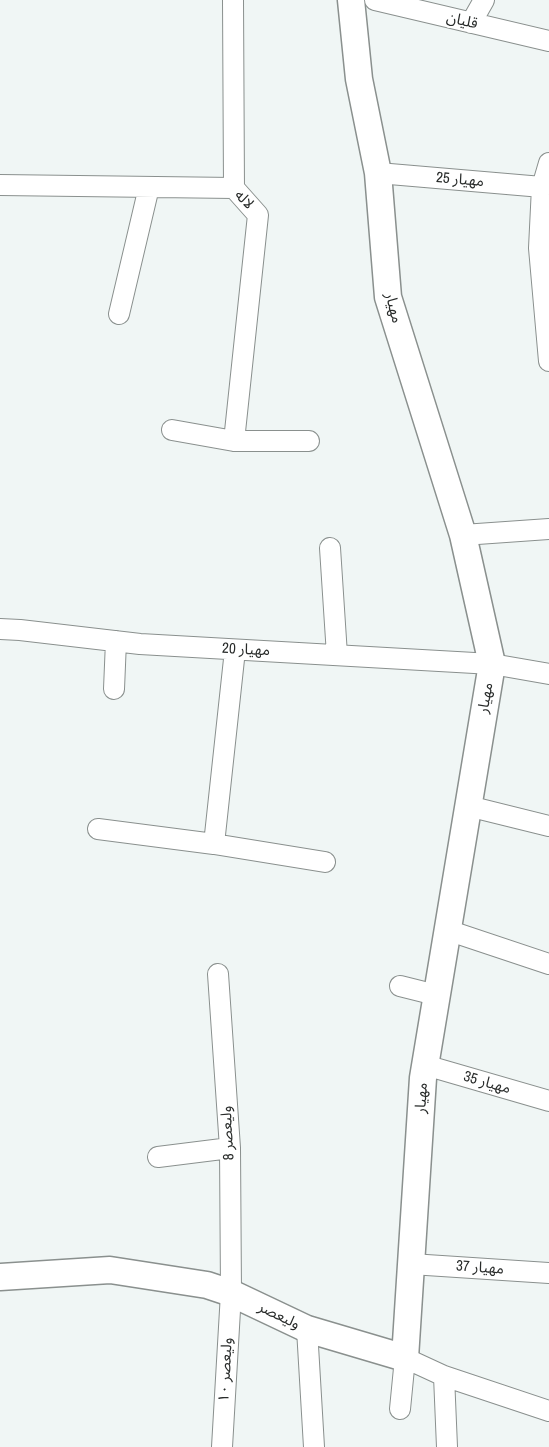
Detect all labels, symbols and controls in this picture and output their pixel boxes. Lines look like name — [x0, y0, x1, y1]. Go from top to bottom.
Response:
street label: قلیان — [445, 9, 479, 33]
street label: مهیار 25 — [435, 169, 485, 191]
street label: لاله — [231, 187, 257, 213]
street label: مهیار — [381, 291, 405, 325]
street label: مهیار 20 — [222, 640, 270, 660]
street label: مهیار — [474, 681, 498, 715]
street label: مهیار 35 — [461, 1068, 513, 1098]
street label: مهیار — [412, 1082, 432, 1114]
street label: ولیعصر 8 — [218, 1105, 238, 1161]
street label: مهیار 37 — [455, 1257, 505, 1279]
street label: ولیعصر — [255, 1298, 303, 1334]
street label: ولیعصر ۱۰ — [215, 1337, 237, 1403]

